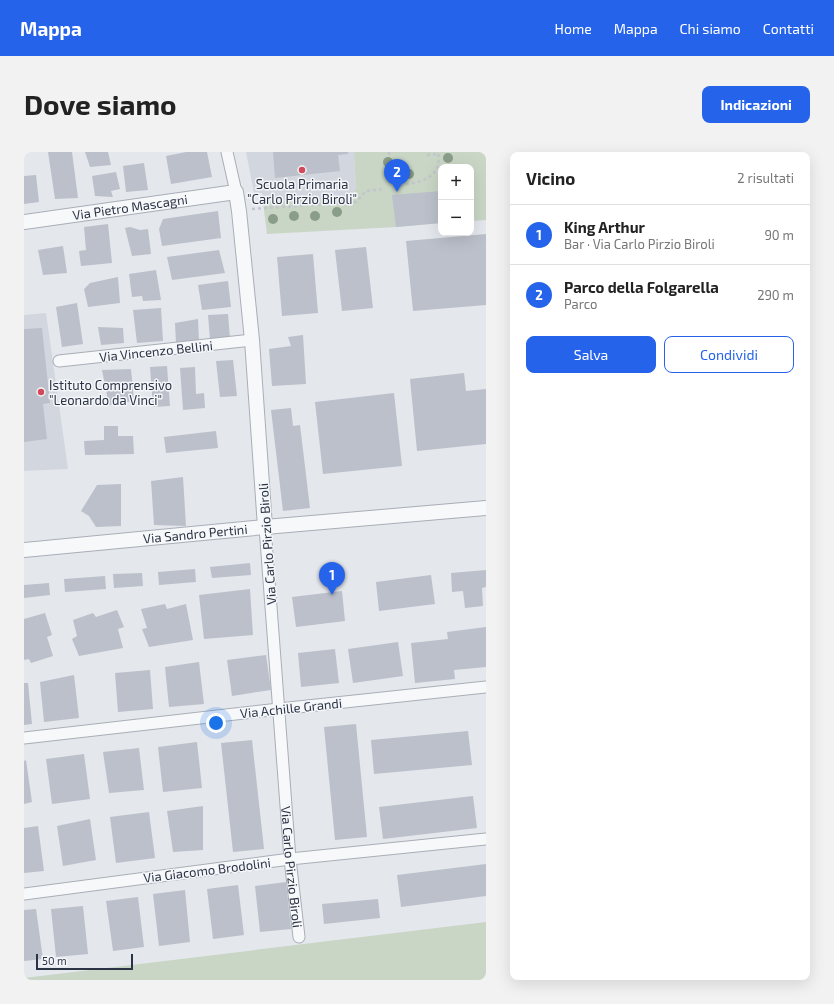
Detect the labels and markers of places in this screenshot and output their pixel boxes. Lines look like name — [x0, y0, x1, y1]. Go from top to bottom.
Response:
pin: 2 — [384, 159, 410, 192]
marker: Scuola Primaria "Carlo Pirzio Biroli" — [297, 165, 307, 175]
place label: Scuola Primaria "Carlo Pirzio Biroli" — [247, 176, 357, 207]
place label: Istituto Comprensivo "Leonardo da Vinci" — [49, 377, 172, 408]
marker: Istituto Comprensivo "Leonardo da Vinci" — [36, 387, 46, 397]
pin: 1 — [319, 562, 345, 595]

